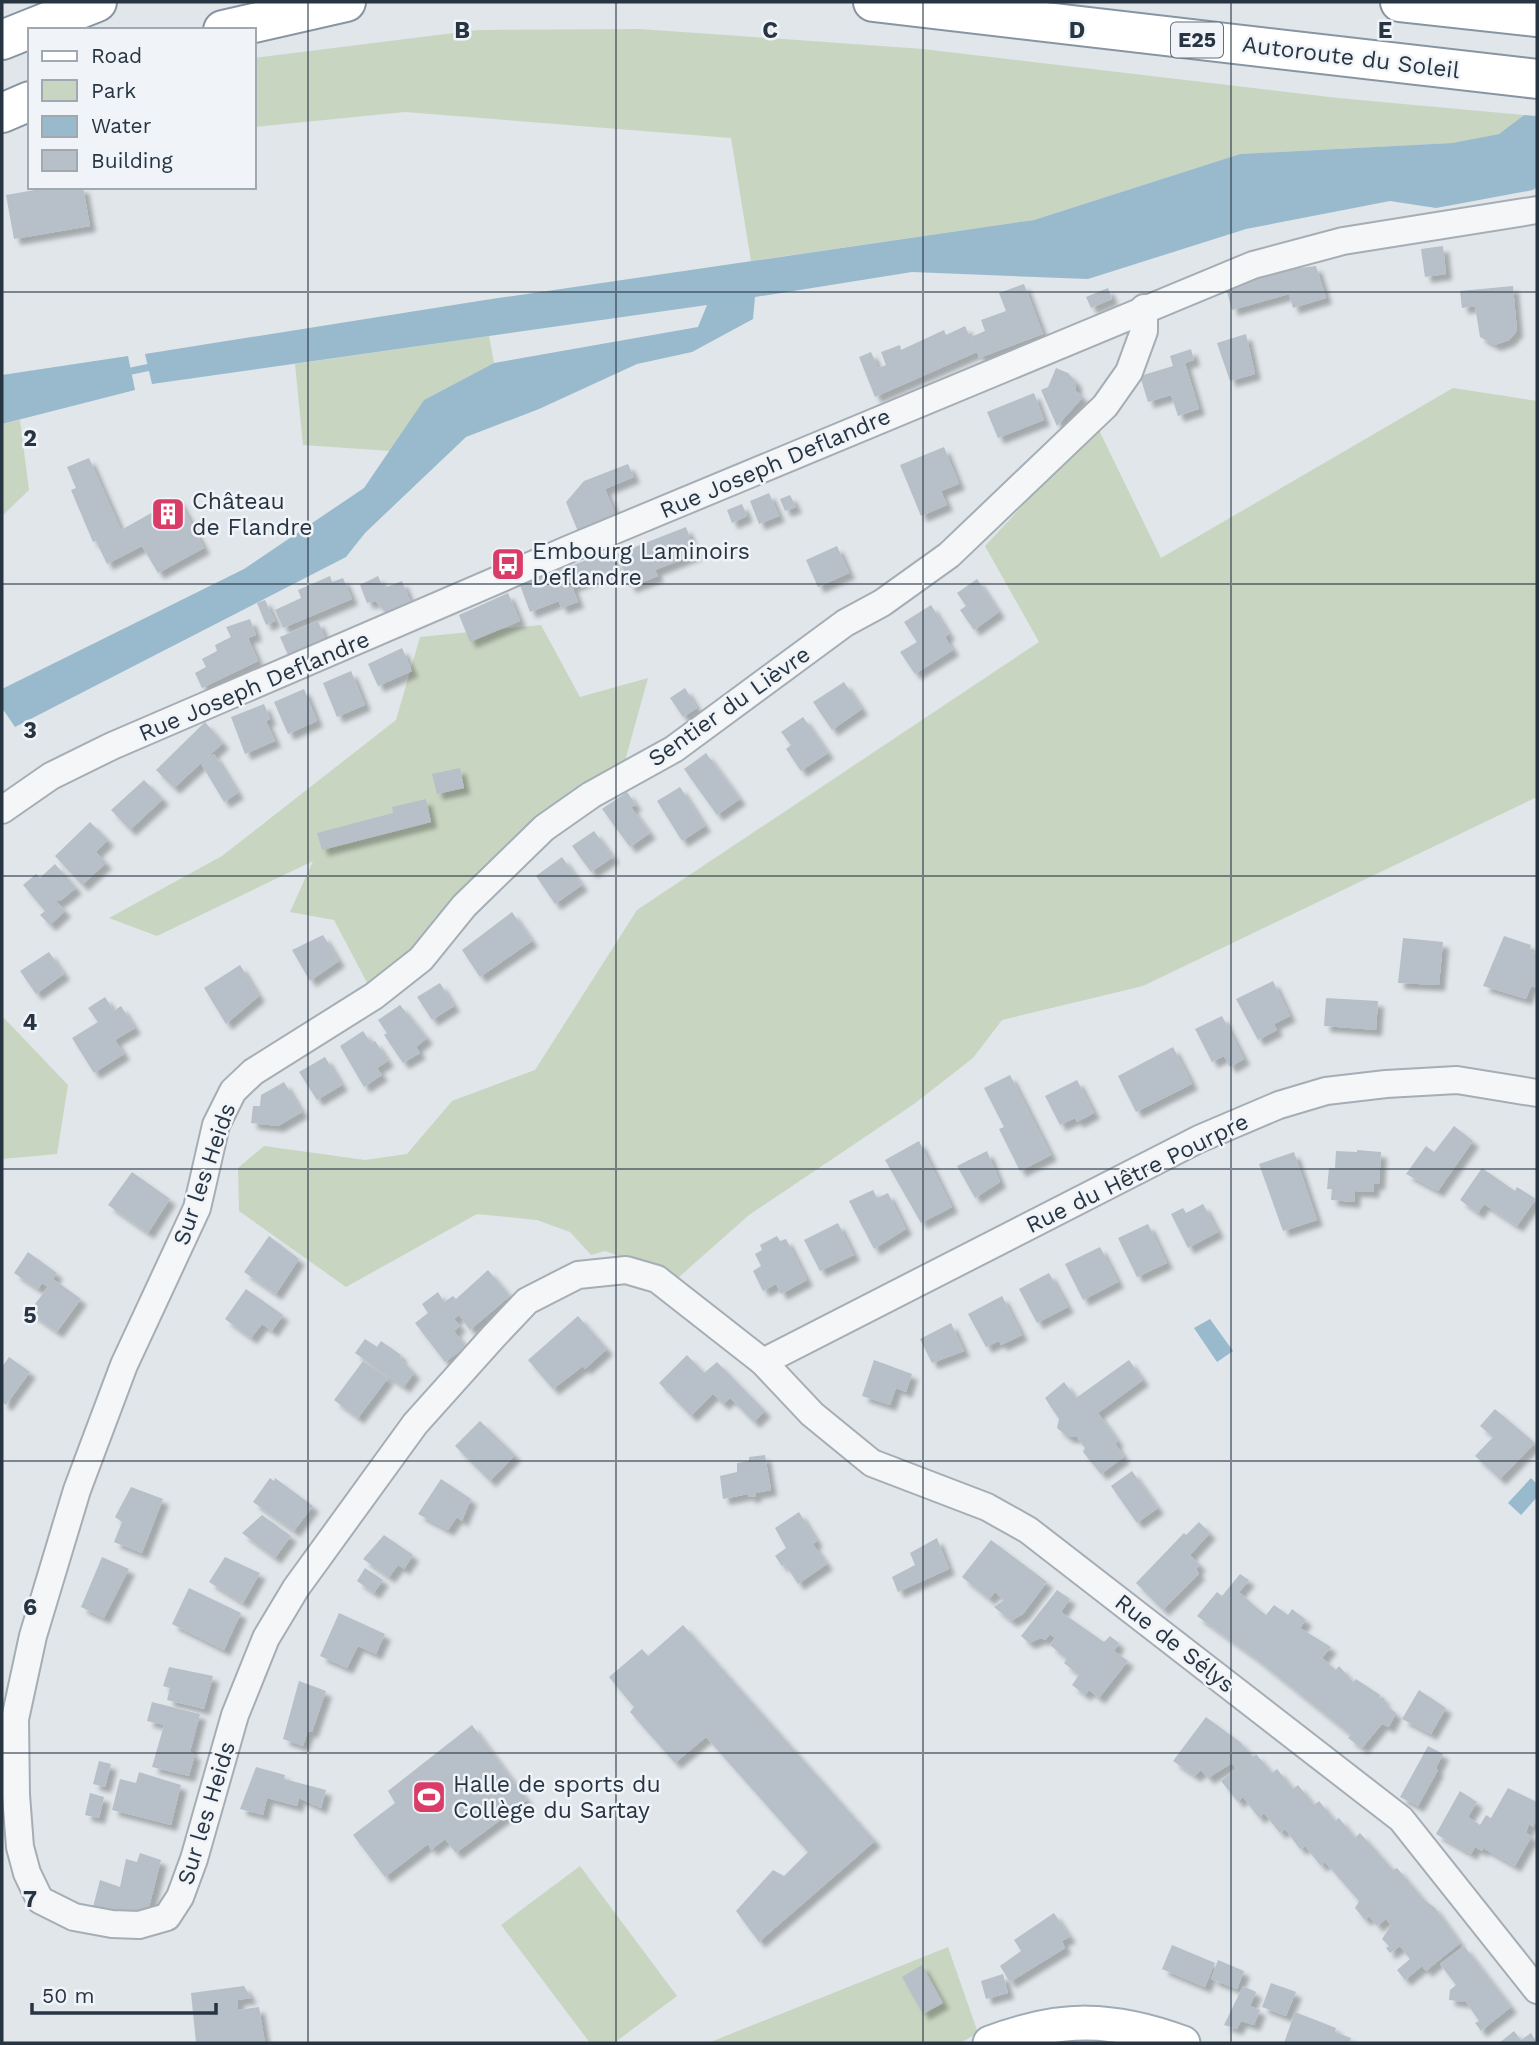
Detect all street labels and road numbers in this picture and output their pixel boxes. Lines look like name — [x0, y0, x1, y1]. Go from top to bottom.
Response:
road number: E25 — [1171, 22, 1223, 58]
street label: Autoroute du Soleil — [1241, 31, 1461, 84]
street label: Rue Joseph Deflandre — [656, 403, 895, 524]
street label: Rue Joseph Deflandre — [135, 626, 374, 747]
street label: Sentier du Lièvre — [643, 640, 815, 772]
street label: Sur les Heids — [168, 1100, 241, 1249]
street label: Rue du Hêtre Pourpre — [1022, 1108, 1253, 1239]
street label: Rue de Sélys — [1110, 1588, 1240, 1698]
street label: Sur les Heids — [172, 1738, 241, 1888]

